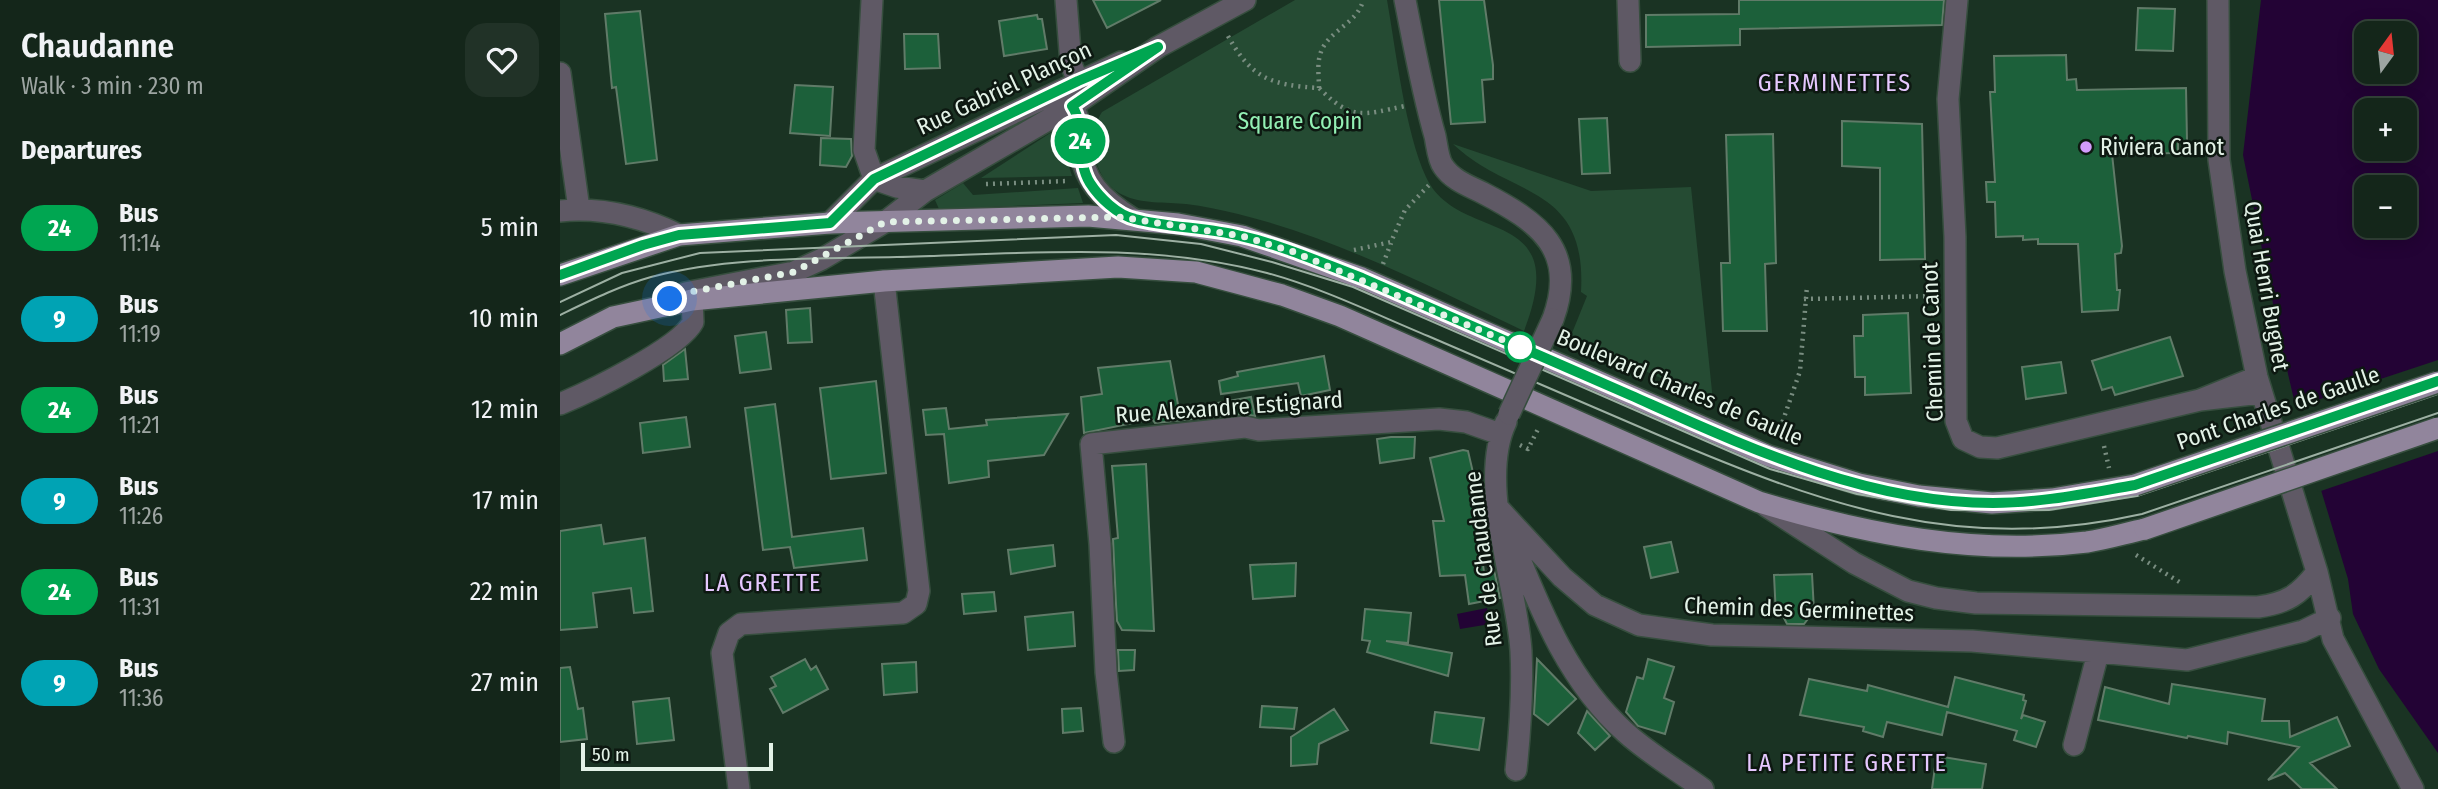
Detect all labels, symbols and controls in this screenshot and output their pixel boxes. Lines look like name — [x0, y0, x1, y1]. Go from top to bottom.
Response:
north arrow — [2354, 21, 2417, 84]
map controls — [2354, 21, 2417, 238]
button: heart — [465, 23, 539, 97]
text: Chaudanne — [21, 26, 174, 66]
street label: Rue Gabriel Plançon — [912, 35, 1096, 141]
district label: GERMINETTES — [1758, 69, 1912, 97]
text: Walk · 3 min · 230 m — [21, 72, 204, 100]
button: + — [2354, 98, 2417, 161]
park label: Square Copin — [1238, 107, 1362, 135]
line badge: 24 — [1049, 118, 1112, 164]
text: 24 — [1069, 127, 1091, 155]
place label: Riviera Canot — [2100, 133, 2225, 161]
text: Departures — [21, 135, 142, 166]
marker: Riviera Canot — [2078, 139, 2094, 155]
button: − — [2354, 175, 2417, 238]
text: Bus — [119, 198, 158, 229]
street label: Quai Henri Bugnet — [2238, 199, 2296, 374]
text: 5 min — [481, 212, 539, 243]
text: 24 — [48, 214, 71, 242]
text: 11:14 — [119, 229, 161, 257]
street label: Chemin de Canot — [1915, 261, 1949, 422]
your location — [652, 281, 687, 316]
text: Bus — [119, 289, 158, 320]
text: 10 min — [469, 303, 539, 334]
text: 9 — [53, 305, 66, 333]
text: 11:19 — [119, 320, 161, 348]
street label: Boulevard Charles de Gaulle — [1553, 322, 1807, 452]
unlabelled marker — [1505, 332, 1535, 362]
street label: Pont Charles de Gaulle — [2173, 360, 2383, 456]
text: Bus — [119, 380, 158, 411]
street label: Rue Alexandre Estignard — [1114, 385, 1344, 429]
text: 12 min — [471, 394, 539, 425]
text: 24 — [48, 396, 71, 424]
text: 11:21 — [119, 411, 160, 439]
street label: Rue de Chaudanne — [1458, 470, 1508, 648]
text: Bus — [119, 471, 158, 502]
text: 17 min — [472, 485, 539, 516]
text: 9 — [53, 487, 66, 515]
text: 11:26 — [119, 502, 163, 530]
text: Bus — [119, 562, 158, 593]
district label: LA GRETTE — [704, 569, 822, 597]
text: 22 min — [470, 576, 539, 607]
text: 24 — [48, 578, 71, 606]
street label: Chemin des Germinettes — [1683, 591, 1915, 627]
text: 11:31 — [119, 593, 161, 621]
text: Bus — [119, 653, 158, 684]
text: 27 min — [471, 667, 539, 698]
text: 9 — [53, 669, 66, 697]
text: 11:36 — [119, 684, 163, 712]
scale bar — [581, 740, 774, 772]
text: 50 m — [592, 743, 630, 766]
district label: LA PETITE GRETTE — [1746, 749, 1948, 777]

